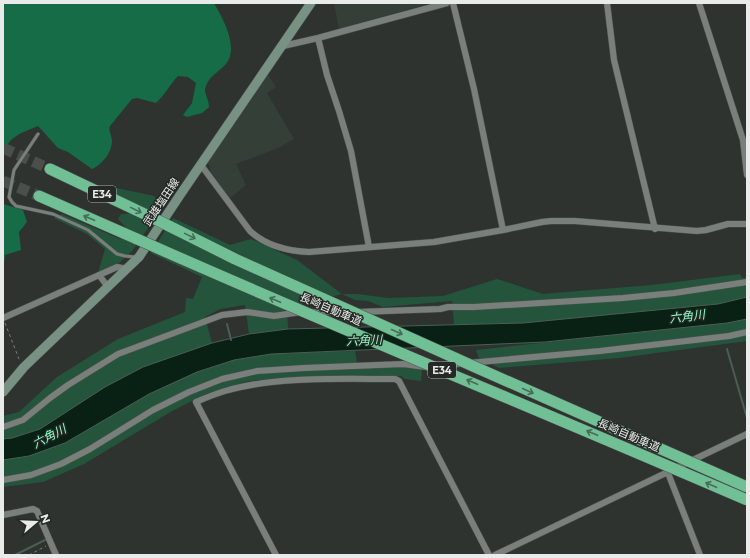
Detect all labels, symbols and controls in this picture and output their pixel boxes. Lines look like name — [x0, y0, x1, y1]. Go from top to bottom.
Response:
street label: 武雄塩田線 — [140, 175, 182, 229]
road number: E34 — [88, 186, 116, 202]
one-way arrow — [129, 207, 141, 214]
one-way arrow — [83, 213, 95, 221]
one-way arrow — [184, 233, 196, 241]
street label: 長崎自動車道 — [298, 290, 364, 328]
one-way arrow — [269, 296, 281, 303]
water label: 六角川 — [668, 306, 708, 326]
one-way arrow — [391, 329, 403, 336]
water label: 六角川 — [346, 332, 384, 348]
road number: E34 — [428, 362, 456, 378]
one-way arrow — [467, 378, 479, 386]
one-way arrow — [522, 388, 534, 395]
street label: 長崎自動車道 — [596, 416, 662, 454]
water label: 六角川 — [30, 420, 70, 451]
one-way arrow — [586, 429, 598, 437]
one-way arrow — [706, 480, 718, 488]
north arrow — [16, 502, 56, 542]
text: N — [37, 512, 54, 525]

